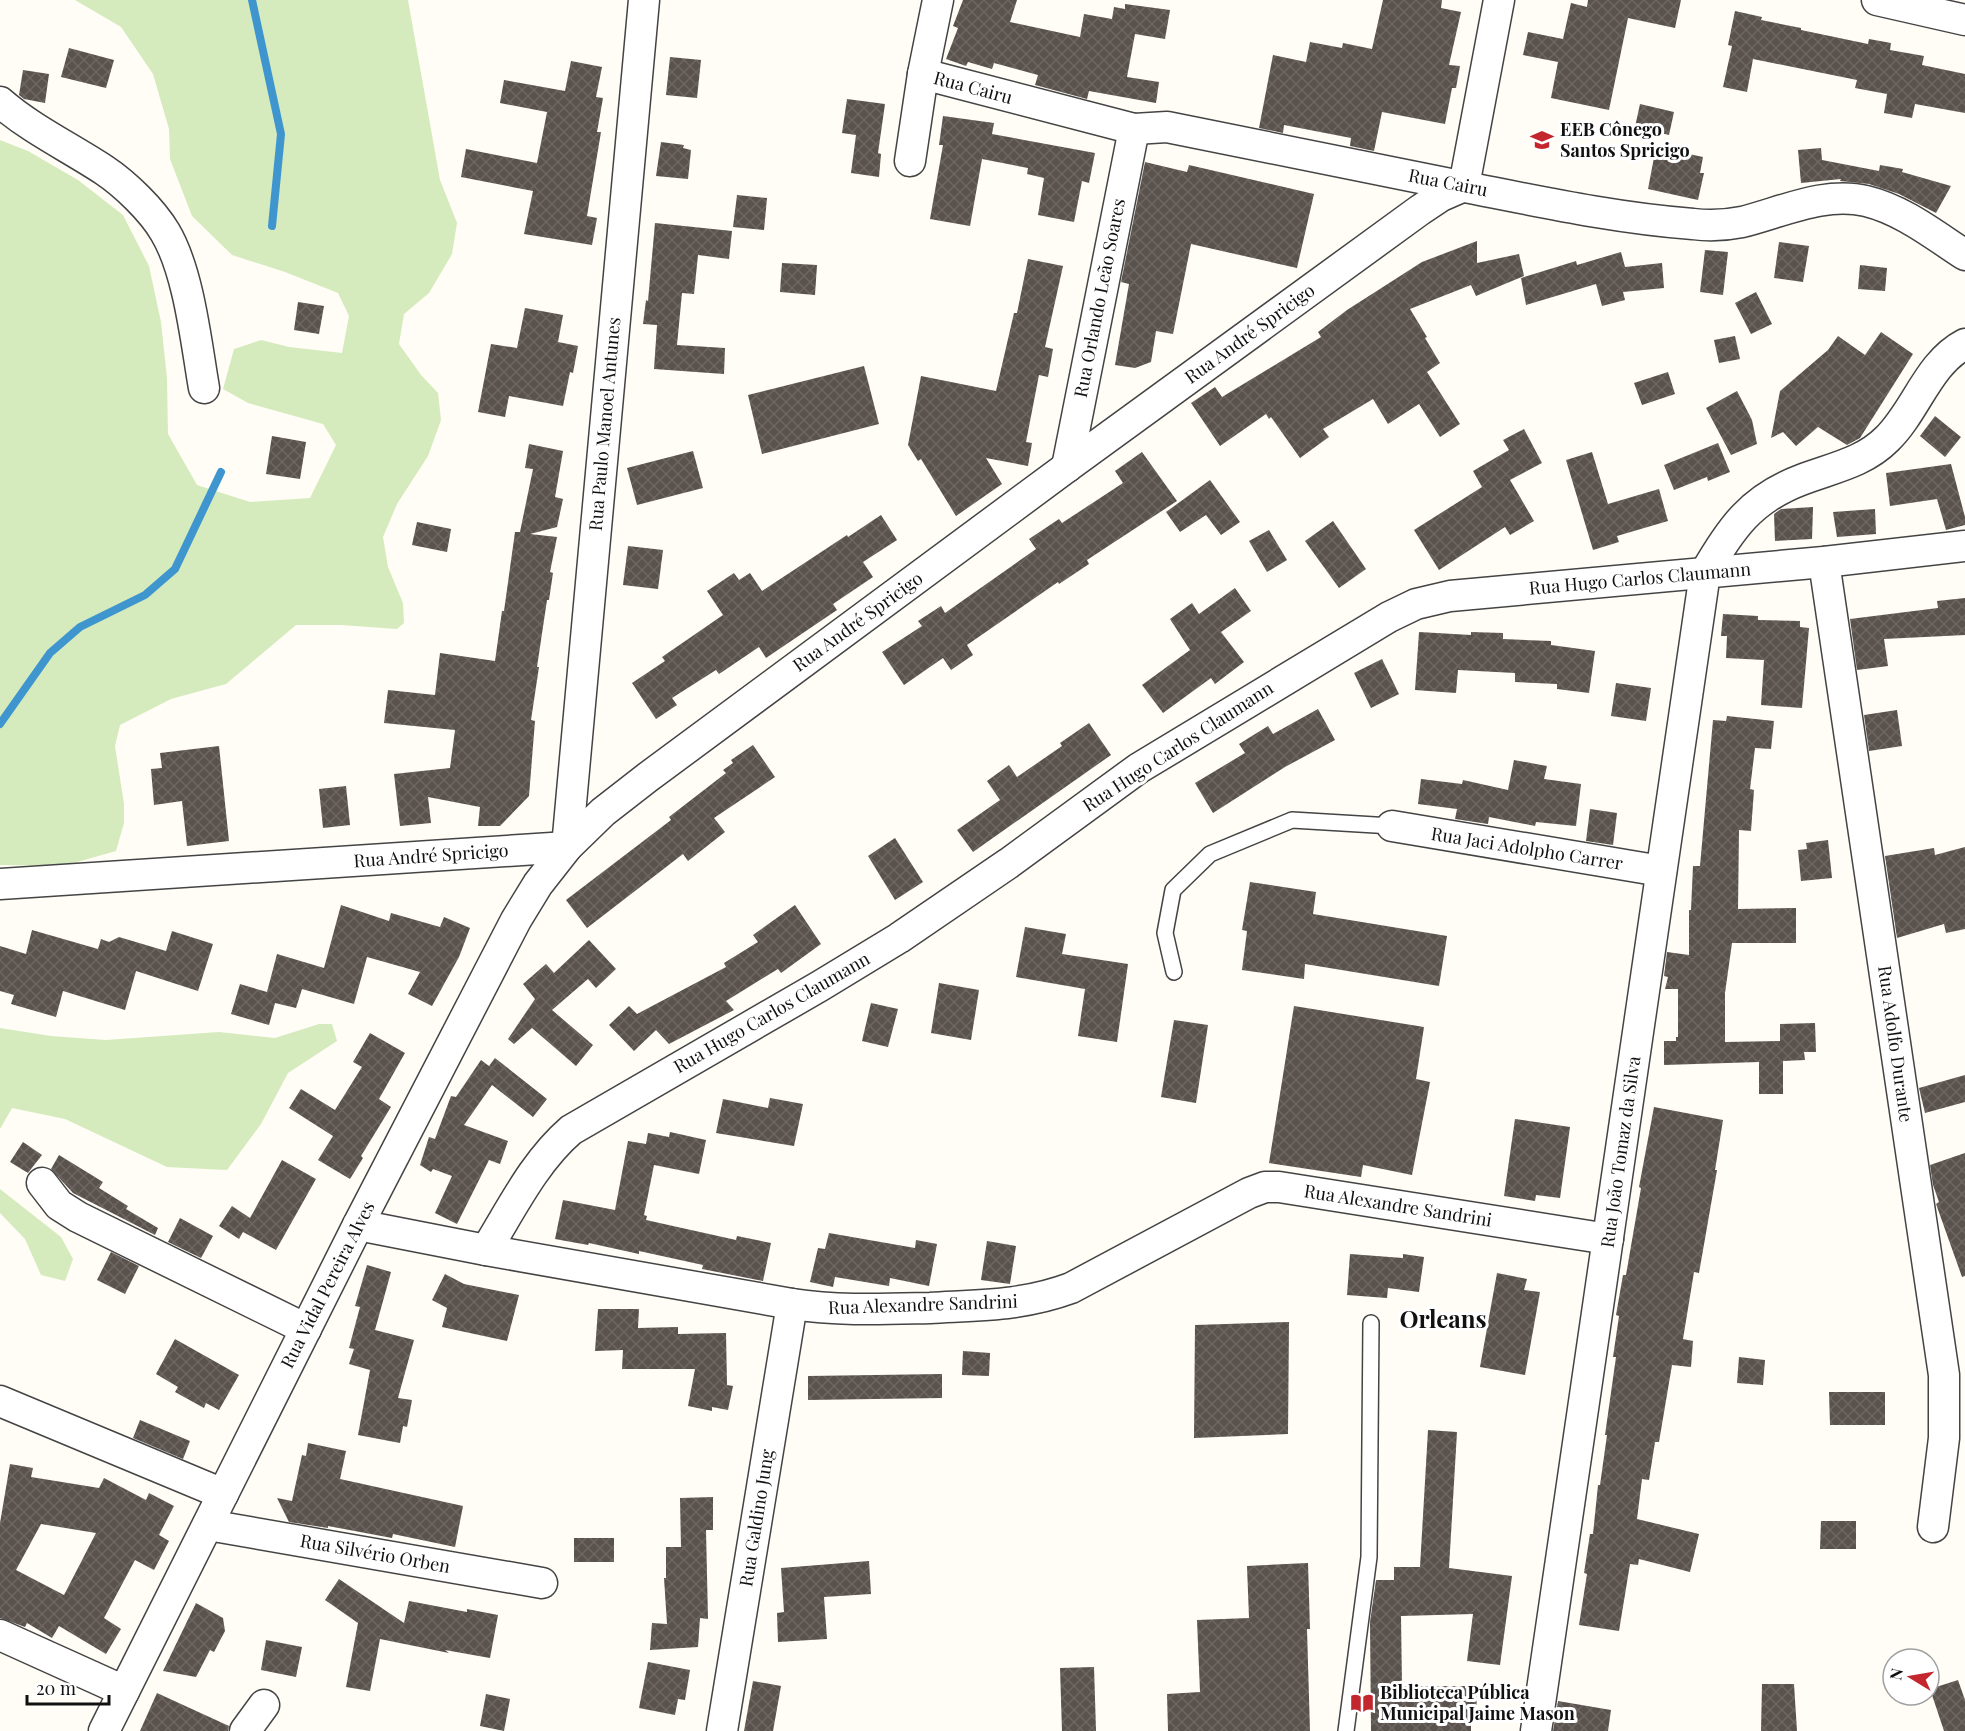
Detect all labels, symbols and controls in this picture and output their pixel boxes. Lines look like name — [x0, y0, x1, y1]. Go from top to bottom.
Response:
street label: Rua Cairu — [931, 65, 1016, 109]
place label: EEB Cônego Santos Spricigo — [1560, 117, 1690, 162]
school or university icon: EEB Cônego Santos Spricigo — [1529, 127, 1555, 153]
street label: Rua Cairu — [1406, 163, 1490, 202]
street label: Rua Orlando Leão Soares — [1068, 196, 1130, 399]
street label: Rua André Spricigo — [1180, 278, 1319, 389]
street label: Rua Paulo Manoel Antunes — [583, 316, 625, 532]
street label: Rua Hugo Carlos Claumann — [1528, 556, 1752, 600]
street label: Rua André Spricigo — [788, 566, 927, 677]
street label: Rua Hugo Carlos Claumann — [1078, 675, 1278, 817]
street label: Rua Jaci Adolpho Carrer — [1430, 821, 1625, 875]
street label: Rua André Spricigo — [353, 838, 509, 872]
street label: Rua Hugo Carlos Claumann — [669, 946, 874, 1078]
street label: Rua Adolfo Durante — [1873, 964, 1919, 1124]
street label: Rua João Tomaz da Silva — [1595, 1054, 1645, 1249]
street label: Rua Alexandre Sandrini — [1303, 1178, 1494, 1232]
street label: Rua Vidal Pereira Alves — [275, 1197, 380, 1372]
street label: Rua Alexandre Sandrini — [828, 1289, 1018, 1319]
district label: Orleans — [1399, 1302, 1487, 1334]
street label: Rua Galdino Jung — [733, 1447, 779, 1588]
street label: Rua Silvério Orben — [298, 1528, 452, 1578]
north arrow — [1881, 1647, 1941, 1707]
text: N — [1884, 1666, 1907, 1682]
scale bar — [27, 1668, 110, 1706]
text: 20 m — [36, 1676, 76, 1700]
place label: Biblioteca Pública Municipal Jaime Mason — [1380, 1680, 1575, 1725]
library icon: Biblioteca Pública Municipal Jaime Mason — [1349, 1690, 1375, 1716]

